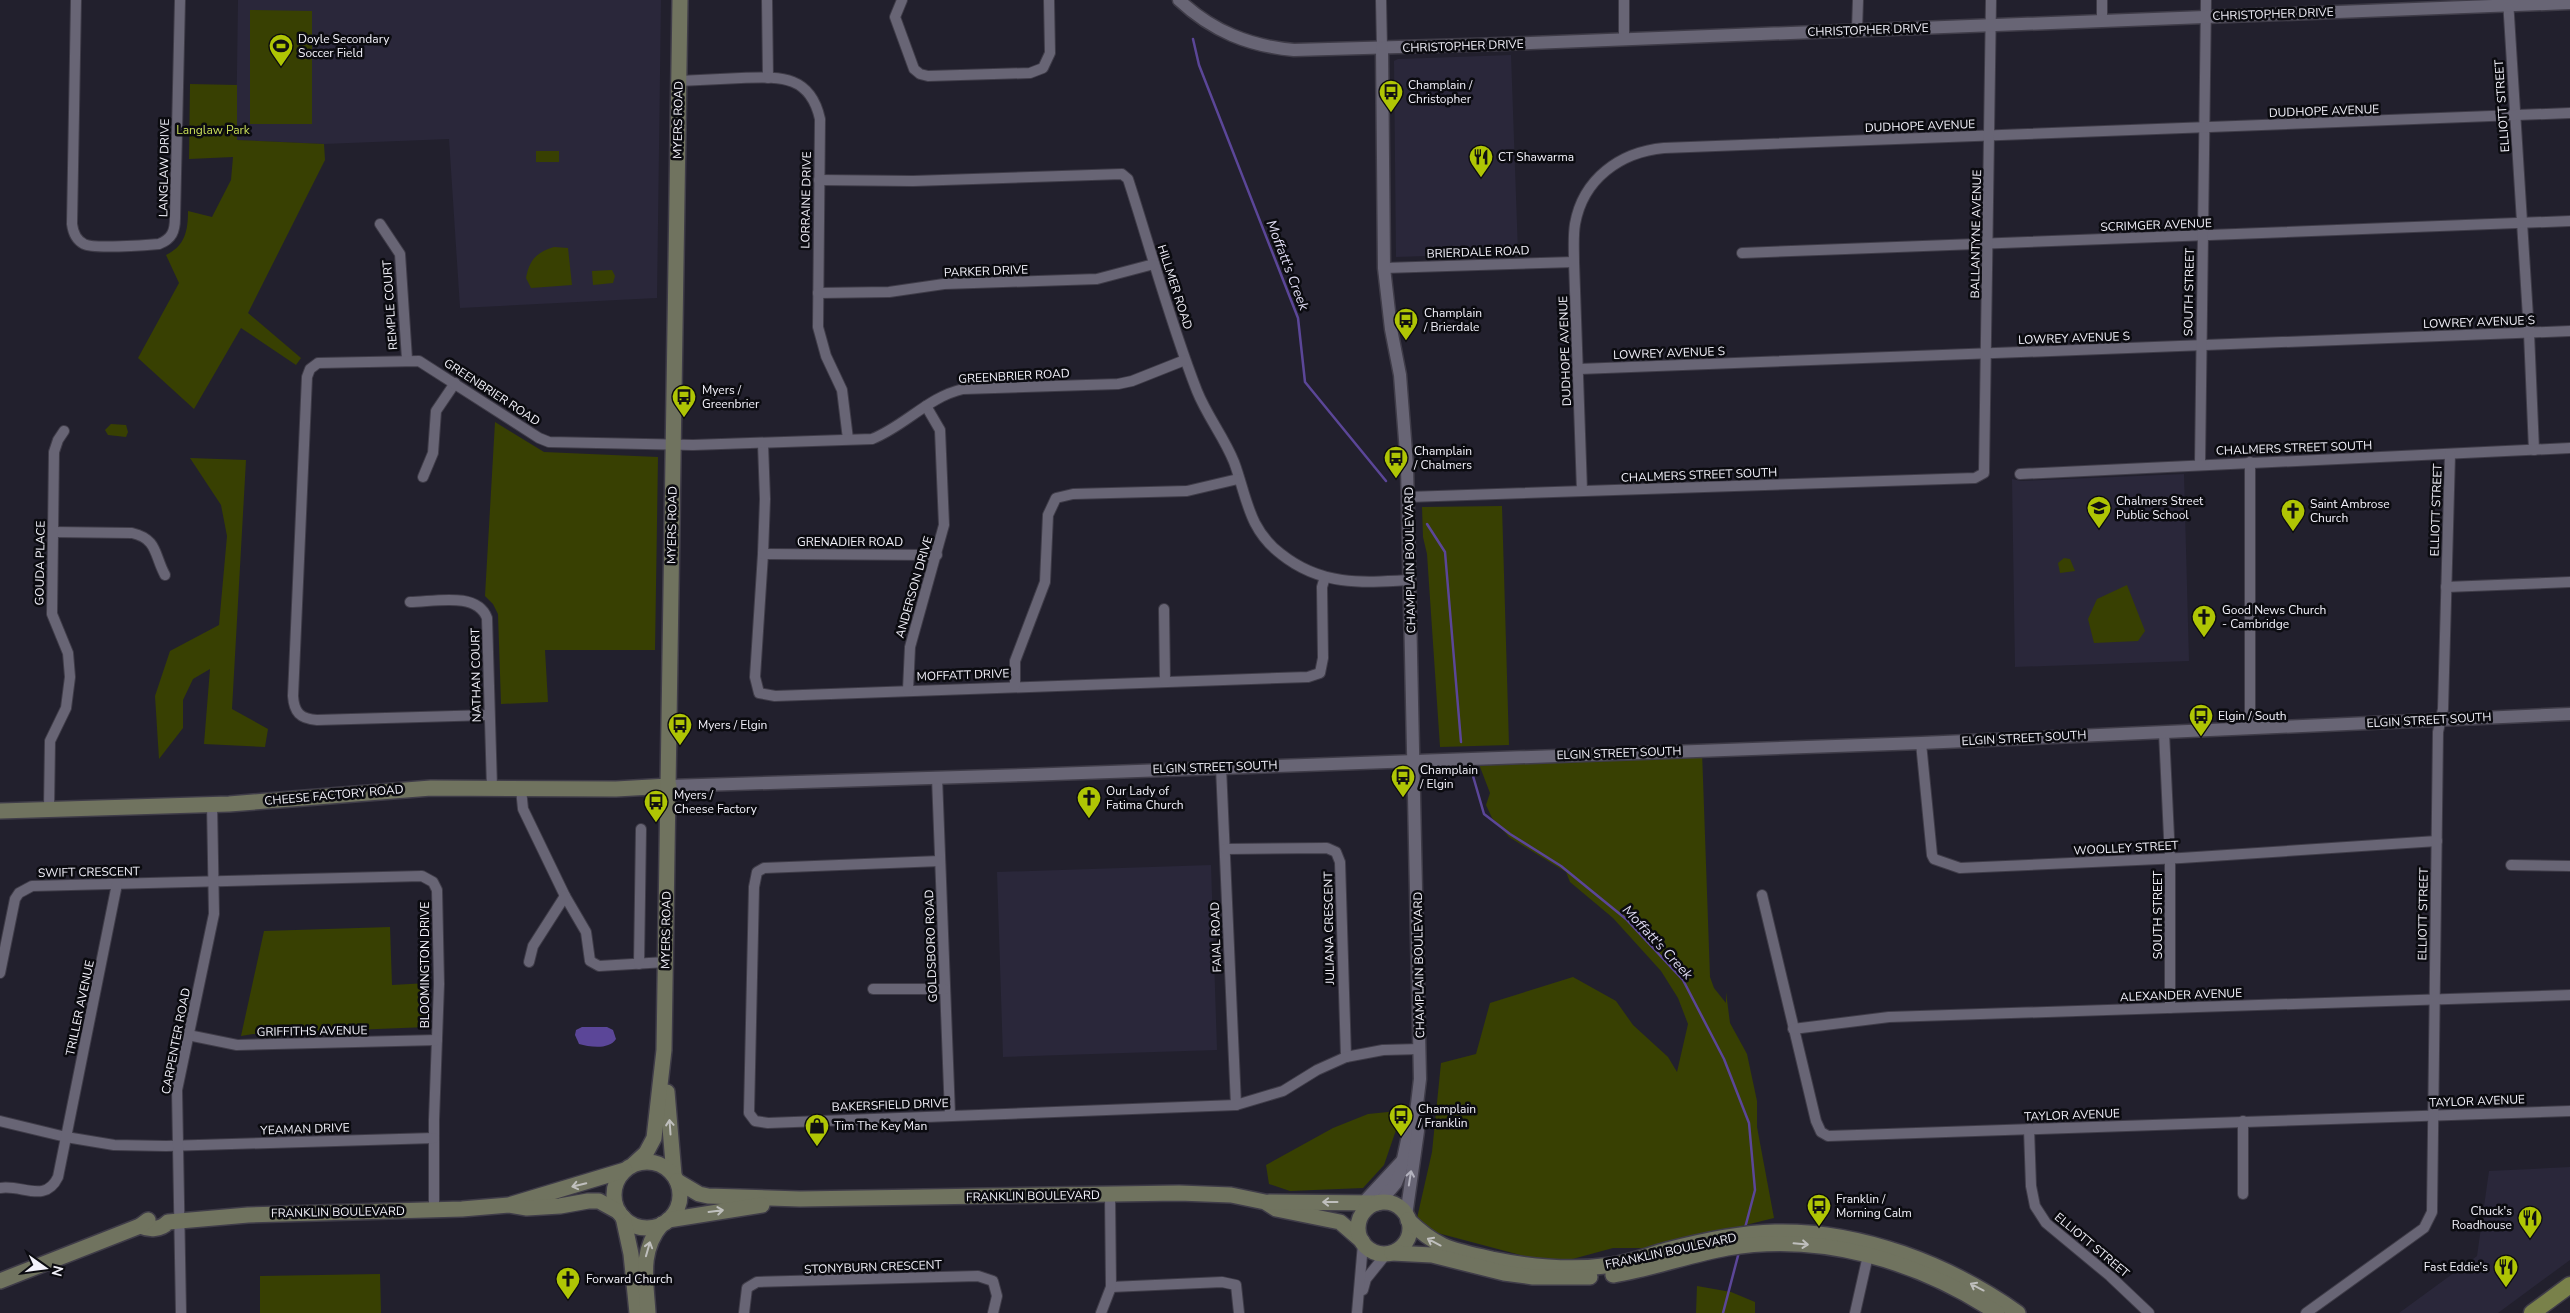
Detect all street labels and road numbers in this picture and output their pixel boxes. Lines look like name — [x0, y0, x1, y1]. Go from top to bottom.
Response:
street label: CHRISTOPHER DRIVE — [2212, 4, 2334, 24]
street label: CHRISTOPHER DRIVE — [1807, 20, 1929, 40]
street label: CHRISTOPHER DRIVE — [1402, 36, 1524, 56]
street label: ELLIOTT STREET — [2491, 58, 2513, 153]
street label: MYERS ROAD — [669, 81, 687, 159]
street label: DUDHOPE AVENUE — [2268, 101, 2380, 121]
street label: DUDHOPE AVENUE — [1864, 116, 1976, 136]
street label: LANGLAW DRIVE — [155, 119, 173, 217]
street label: LORRAINE DRIVE — [797, 151, 815, 249]
street label: BALLANTYNE AVENUE — [1967, 169, 1985, 299]
street label: SCRIMGER AVENUE — [2100, 215, 2212, 235]
street label: BRIERDALE ROAD — [1426, 242, 1530, 262]
street label: HILLMER ROAD — [1154, 243, 1196, 332]
street label: SOUTH STREET — [2180, 247, 2198, 336]
street label: REMPLE COURT — [379, 259, 401, 351]
street label: PARKER DRIVE — [944, 262, 1028, 280]
street label: DUDHOPE AVENUE — [1555, 295, 1575, 407]
street label: LOWREY AVENUE S — [2423, 312, 2535, 332]
street label: LOWREY AVENUE S — [2018, 328, 2130, 348]
street label: LOWREY AVENUE S — [1613, 343, 1725, 363]
street label: GREENBRIER ROAD — [441, 355, 543, 429]
street label: GREENBRIER ROAD — [958, 365, 1070, 387]
street label: CHALMERS STREET SOUTH — [2216, 437, 2372, 459]
street label: ELLIOTT STREET — [2426, 463, 2446, 557]
street label: CHALMERS STREET SOUTH — [1621, 464, 1777, 486]
street label: MYERS ROAD — [663, 486, 681, 564]
street label: CHAMPLAIN BOULEVARD — [1401, 486, 1419, 633]
street label: GOUDA PLACE — [31, 520, 49, 606]
street label: GRENADIER ROAD — [797, 534, 903, 550]
street label: ANDERSON DRIVE — [892, 534, 936, 640]
street label: NATHAN COURT — [467, 627, 485, 722]
street label: MOFFATT DRIVE — [916, 665, 1010, 685]
street label: ELGIN STREET SOUTH — [2366, 709, 2492, 731]
street label: ELGIN STREET SOUTH — [1961, 727, 2087, 749]
street label: ELGIN STREET SOUTH — [1556, 743, 1682, 763]
street label: ELGIN STREET SOUTH — [1152, 757, 1278, 777]
street label: CHEESE FACTORY ROAD — [264, 781, 404, 809]
street label: WOOLLEY STREET — [2073, 837, 2180, 859]
street label: SWIFT CRESCENT — [38, 863, 141, 881]
street label: ELLIOTT STREET — [2414, 867, 2432, 961]
street label: JULIANA CRESCENT — [1320, 870, 1338, 986]
street label: SOUTH STREET — [2150, 870, 2166, 959]
street label: GOLDSBORO ROAD — [921, 889, 941, 1003]
street label: MYERS ROAD — [657, 891, 675, 969]
street label: CHAMPLAIN BOULEVARD — [1410, 891, 1428, 1038]
street label: FAIAL ROAD — [1207, 901, 1225, 973]
street label: BLOOMINGTON DRIVE — [417, 902, 433, 1028]
street label: TRILLER AVENUE — [62, 959, 98, 1057]
street label: ALEXANDER AVENUE — [2120, 985, 2242, 1005]
street label: CARPENTER ROAD — [158, 986, 194, 1096]
street label: GRIFFITHS AVENUE — [256, 1022, 368, 1040]
street label: TAYLOR AVENUE — [2429, 1091, 2525, 1111]
street label: BAKERSFIELD DRIVE — [831, 1095, 949, 1115]
street label: TAYLOR AVENUE — [2024, 1105, 2120, 1125]
street label: YEAMAN DRIVE — [259, 1119, 350, 1139]
street label: FRANKLIN BOULEVARD — [966, 1187, 1100, 1205]
street label: FRANKLIN BOULEVARD — [271, 1203, 405, 1221]
street label: ELLIOTT STREET — [2051, 1209, 2133, 1281]
street label: FRANKLIN BOULEVARD — [1604, 1229, 1738, 1273]
street label: STONYBURN CRESCENT — [804, 1257, 943, 1277]

